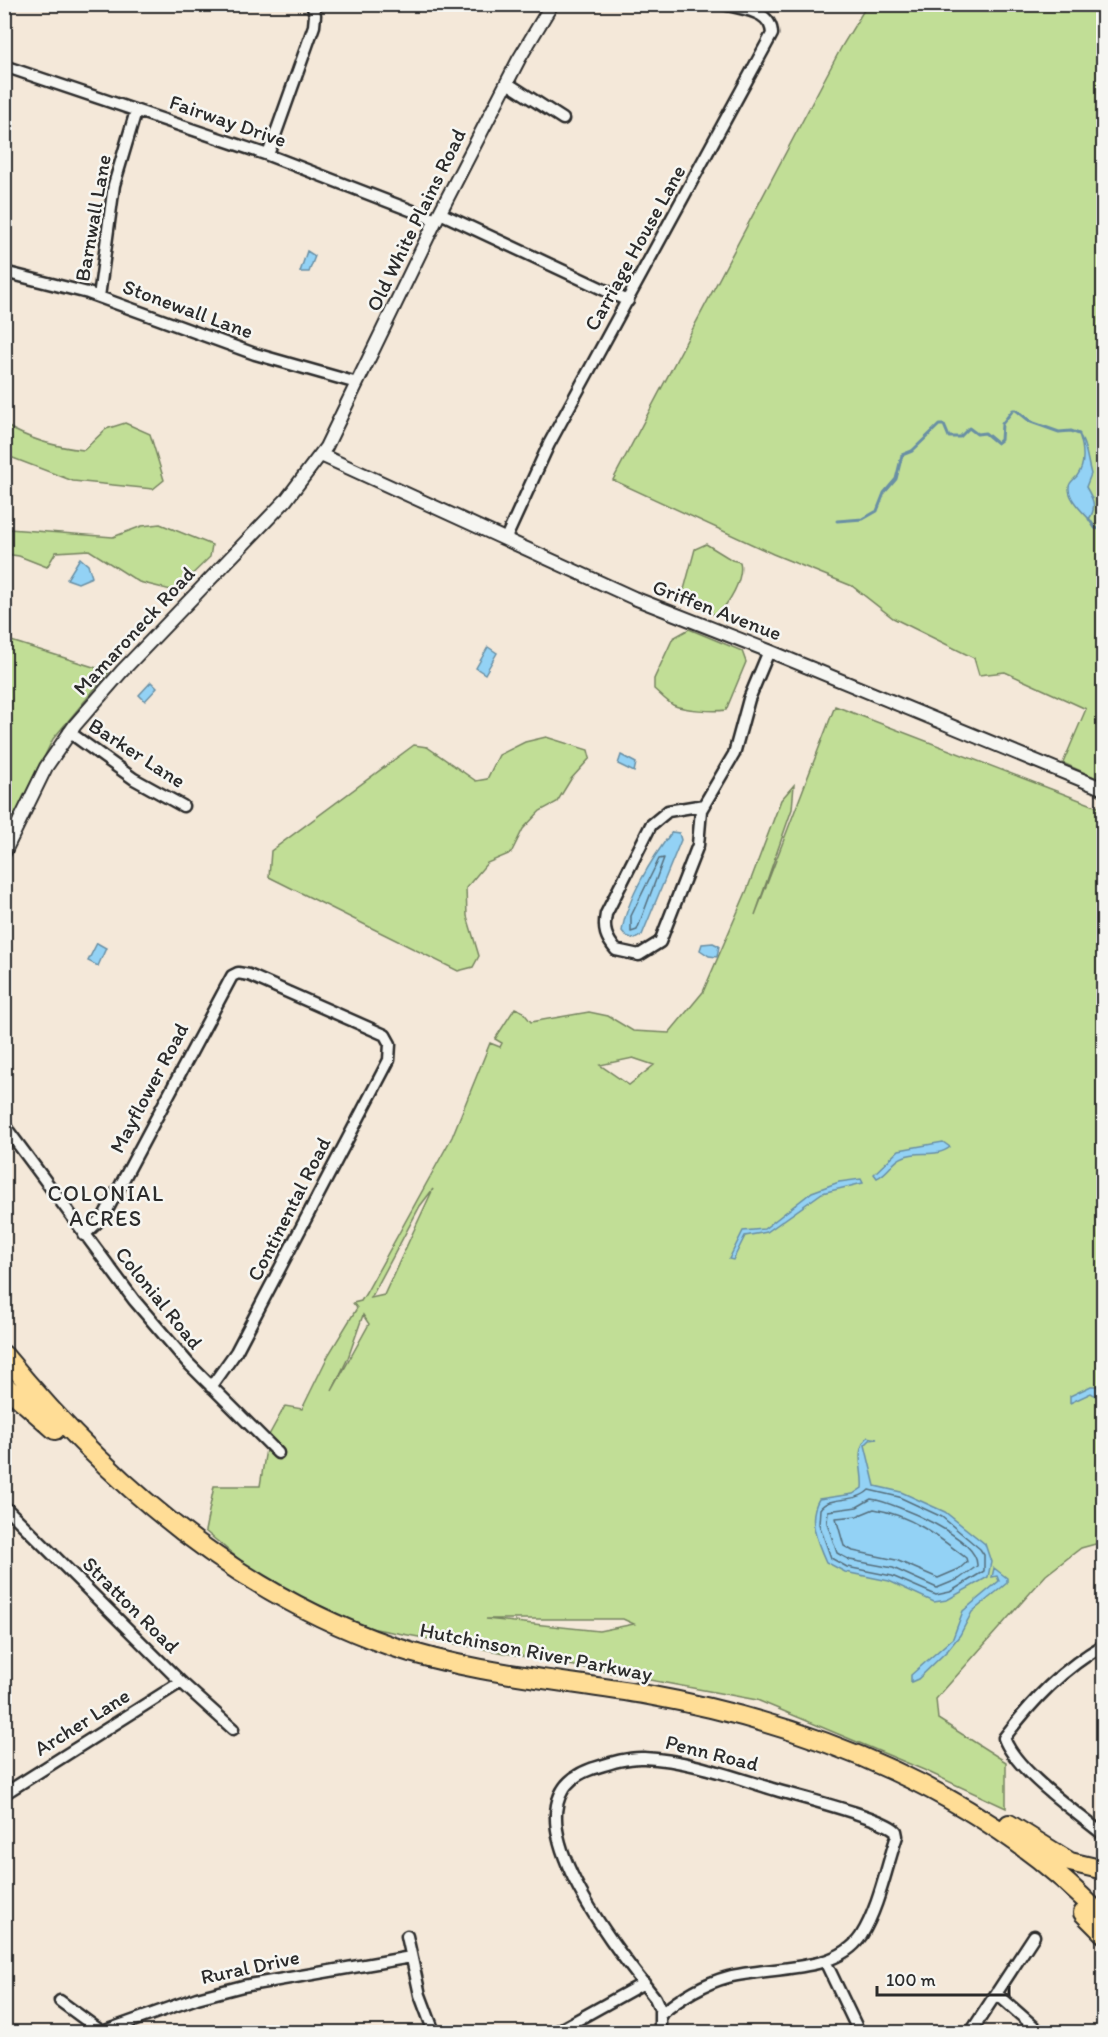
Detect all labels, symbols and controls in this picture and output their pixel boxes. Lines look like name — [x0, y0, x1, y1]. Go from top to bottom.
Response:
street label: Fairway Drive — [166, 89, 290, 152]
street label: Old White Plains Road — [360, 124, 471, 315]
street label: Barnwall Lane — [69, 152, 116, 283]
street label: Carriage House Lane — [579, 160, 691, 335]
street label: Stonewall Lane — [120, 273, 257, 344]
street label: Mamaroneck Road — [68, 561, 200, 700]
street label: Griffen Avenue — [649, 573, 785, 646]
street label: Barker Lane — [84, 712, 190, 793]
street label: Mayflower Road — [104, 1018, 194, 1157]
street label: Continental Road — [241, 1132, 336, 1285]
district label: COLONIAL ACRES — [47, 1180, 165, 1232]
street label: Colonial Road — [110, 1241, 209, 1354]
street label: Stratton Road — [78, 1551, 185, 1659]
street label: Hutchinson River Parkway — [418, 1617, 655, 1686]
street label: Archer Lane — [29, 1682, 134, 1761]
street label: Penn Road — [663, 1729, 762, 1776]
street label: Rural Drive — [198, 1944, 302, 1989]
scale bar — [877, 1959, 1009, 1997]
text: 100 m — [886, 1969, 936, 1991]

